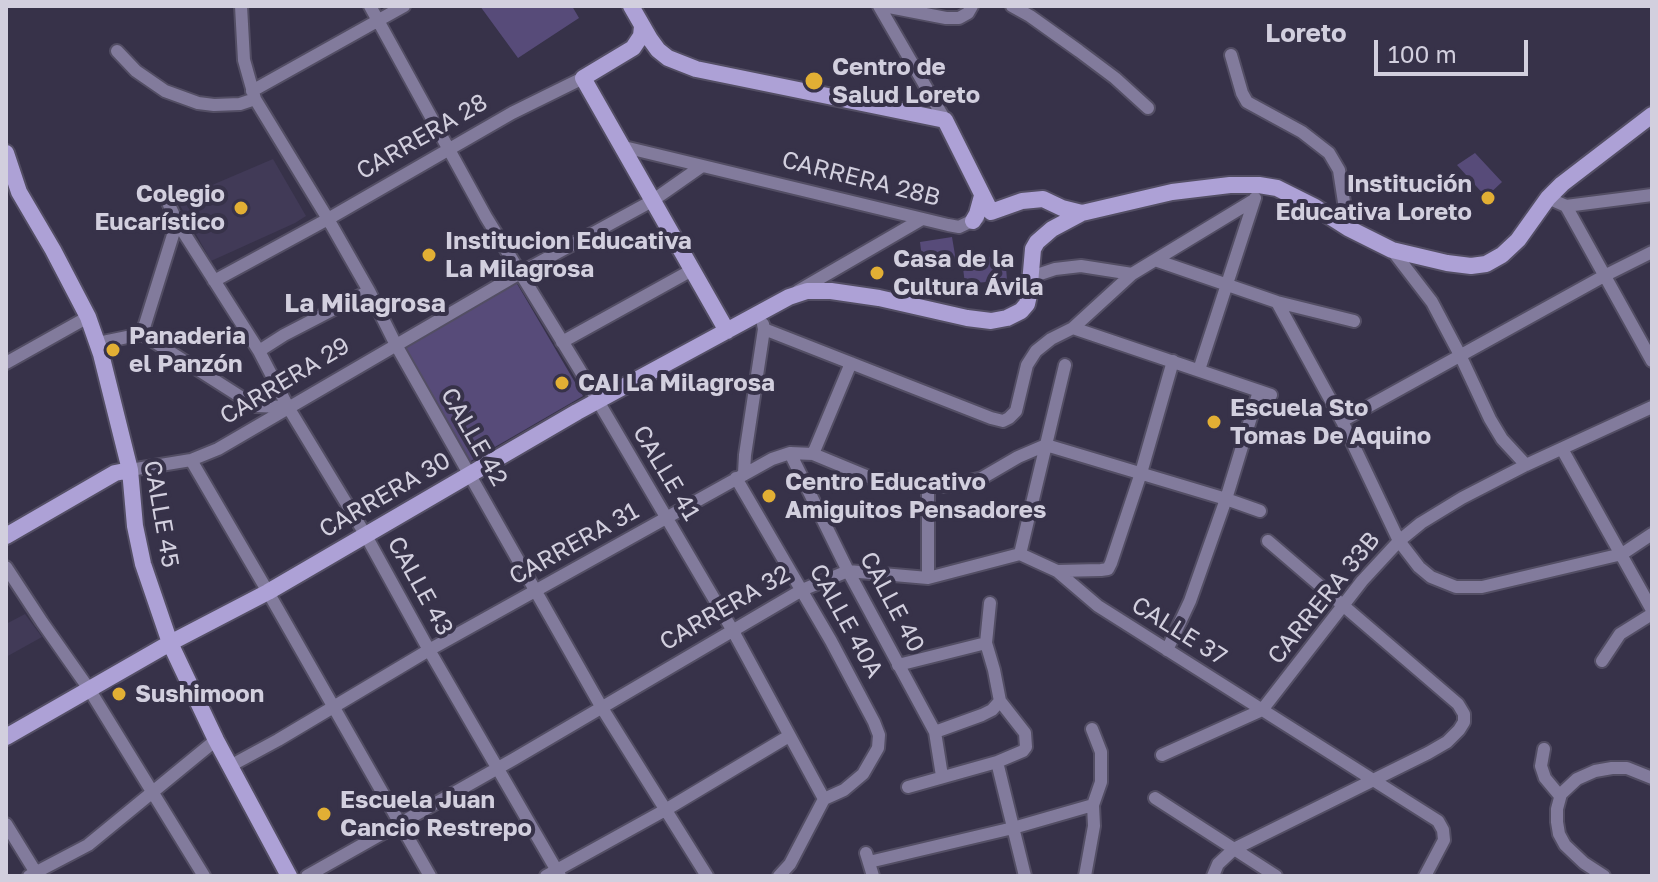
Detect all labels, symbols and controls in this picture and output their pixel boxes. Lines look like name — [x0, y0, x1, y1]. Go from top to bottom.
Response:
district label: Loreto — [1265, 18, 1347, 50]
scale bar — [1378, 24, 1532, 74]
text: 100 m — [1388, 39, 1457, 68]
place label: Centro de Salud Loreto — [832, 53, 980, 109]
marker: Centro de Salud Loreto — [803, 70, 825, 92]
street label: CARRERA 28 — [352, 88, 492, 186]
street label: CARRERA 28B — [779, 145, 943, 213]
place label: Institución Educativa Loreto — [1276, 170, 1472, 226]
place label: Colegio Eucarístico — [94, 180, 225, 236]
marker: Institución Educativa Loreto — [1479, 189, 1497, 207]
marker: Colegio Eucarístico — [232, 199, 250, 217]
place label: Institucion Educativa La Milagrosa — [445, 227, 692, 283]
place label: Casa de la Cultura Ávila — [893, 245, 1043, 301]
marker: Institucion Educativa La Milagrosa — [420, 246, 438, 264]
marker: Casa de la Cultura Ávila — [868, 264, 886, 282]
district label: La Milagrosa — [284, 288, 446, 320]
place label: Panaderia el Panzón — [129, 322, 246, 378]
street label: CARRERA 29 — [215, 331, 355, 431]
marker: Panaderia el Panzón — [104, 341, 122, 359]
place label: CAI La Milagrosa — [578, 369, 775, 397]
marker: CAI La Milagrosa — [553, 374, 571, 392]
street label: CALLE 42 — [434, 383, 514, 491]
place label: Escuela Sto Tomas De Aquino — [1230, 394, 1431, 450]
marker: Escuela Sto Tomas De Aquino — [1205, 413, 1223, 431]
street label: CALLE 41 — [626, 420, 706, 526]
street label: CARRERA 30 — [314, 446, 456, 544]
street label: CALLE 45 — [137, 458, 185, 570]
place label: Centro Educativo Amiguitos Pensadores — [785, 468, 1046, 524]
marker: Centro Educativo Amiguitos Pensadores — [760, 487, 778, 505]
street label: CARRERA 31 — [504, 497, 644, 591]
street label: CARRERA 33B — [1262, 526, 1386, 670]
street label: CALLE 43 — [381, 532, 459, 640]
street label: CALLE 40 — [854, 547, 930, 657]
street label: CARRERA 32 — [655, 559, 795, 657]
street label: CALLE 40A — [803, 559, 889, 683]
street label: CALLE 37 — [1126, 591, 1232, 671]
place label: Sushimoon — [135, 680, 264, 708]
marker: Sushimoon — [110, 685, 128, 703]
place label: Escuela Juan Cancio Restrepo — [340, 786, 532, 842]
marker: Escuela Juan Cancio Restrepo — [315, 805, 333, 823]

